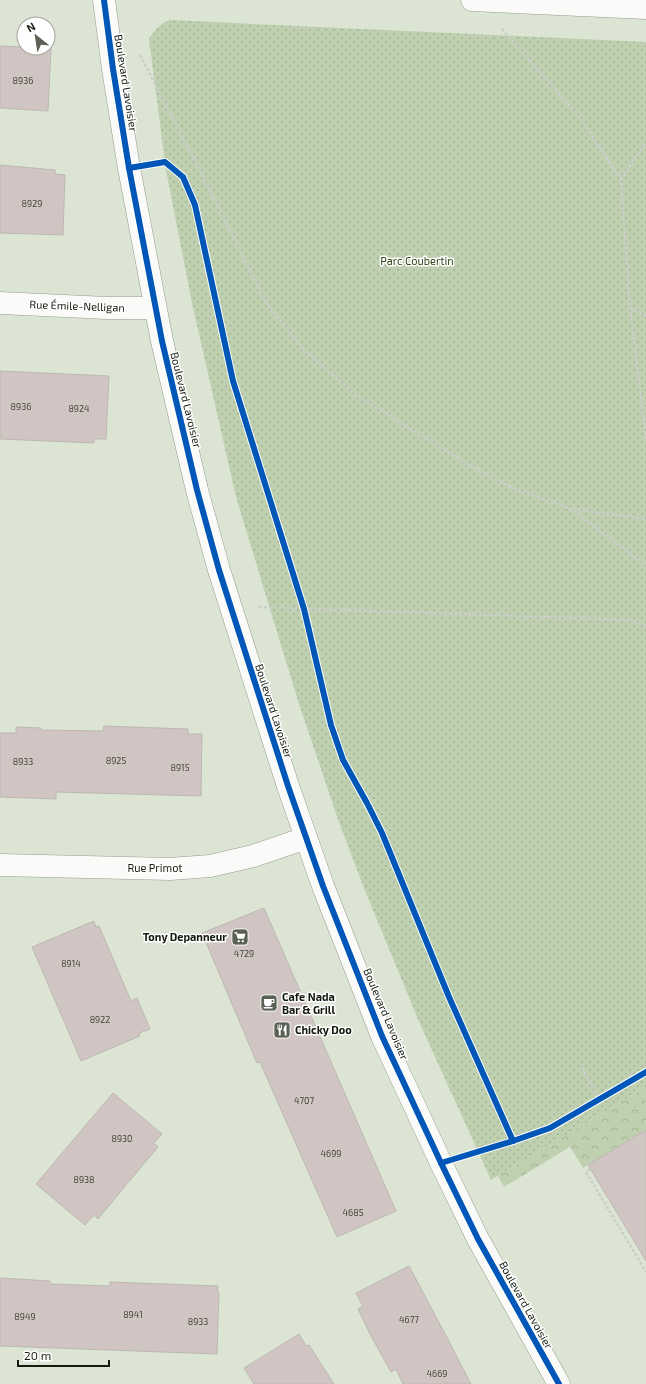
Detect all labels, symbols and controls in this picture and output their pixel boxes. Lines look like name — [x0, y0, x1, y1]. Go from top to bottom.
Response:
north arrow — [16, 16, 56, 56]
text: N — [24, 19, 37, 35]
street label: Boulevard Lavoisier — [112, 33, 141, 133]
house number: 8936 — [13, 75, 33, 86]
house number: 8929 — [22, 198, 42, 209]
park label: Parc Coubertin — [380, 254, 454, 267]
street label: Rue Émile-Nelligan — [29, 297, 125, 314]
street label: Boulevard Lavoisier — [168, 351, 205, 450]
house number: 8936 — [11, 401, 31, 412]
house number: 8924 — [68, 403, 90, 414]
street label: Boulevard Lavoisier — [253, 662, 296, 760]
house number: 8925 — [106, 755, 126, 766]
house number: 8933 — [13, 756, 33, 767]
house number: 8915 — [170, 762, 190, 773]
street label: Rue Primot — [127, 861, 183, 874]
supermarket icon: Tony Depanneur — [230, 927, 250, 947]
place label: Tony Depanneur — [143, 930, 227, 944]
house number: 4729 — [234, 948, 254, 959]
house number: 8914 — [61, 958, 81, 969]
street label: Boulevard Lavoisier — [361, 966, 412, 1062]
place label: Cafe Nada Bar & Grill — [282, 990, 335, 1016]
cafe icon: Cafe Nada Bar & Grill — [259, 993, 279, 1013]
house number: 8922 — [90, 1014, 110, 1025]
restaurant icon: Chicky Doo — [272, 1020, 292, 1040]
place label: Chicky Doo — [295, 1023, 352, 1037]
house number: 4707 — [294, 1095, 314, 1106]
house number: 8930 — [111, 1133, 133, 1144]
house number: 4699 — [321, 1148, 341, 1159]
house number: 8938 — [73, 1174, 95, 1185]
house number: 4685 — [343, 1207, 364, 1218]
street label: Boulevard Lavoisier — [497, 1259, 556, 1351]
house number: 8941 — [123, 1309, 143, 1320]
house number: 8949 — [14, 1311, 36, 1322]
house number: 4677 — [399, 1314, 419, 1325]
house number: 8933 — [188, 1316, 208, 1327]
scale bar — [18, 1342, 109, 1368]
text: 20 m — [24, 1348, 51, 1362]
house number: 4669 — [427, 1368, 447, 1379]

